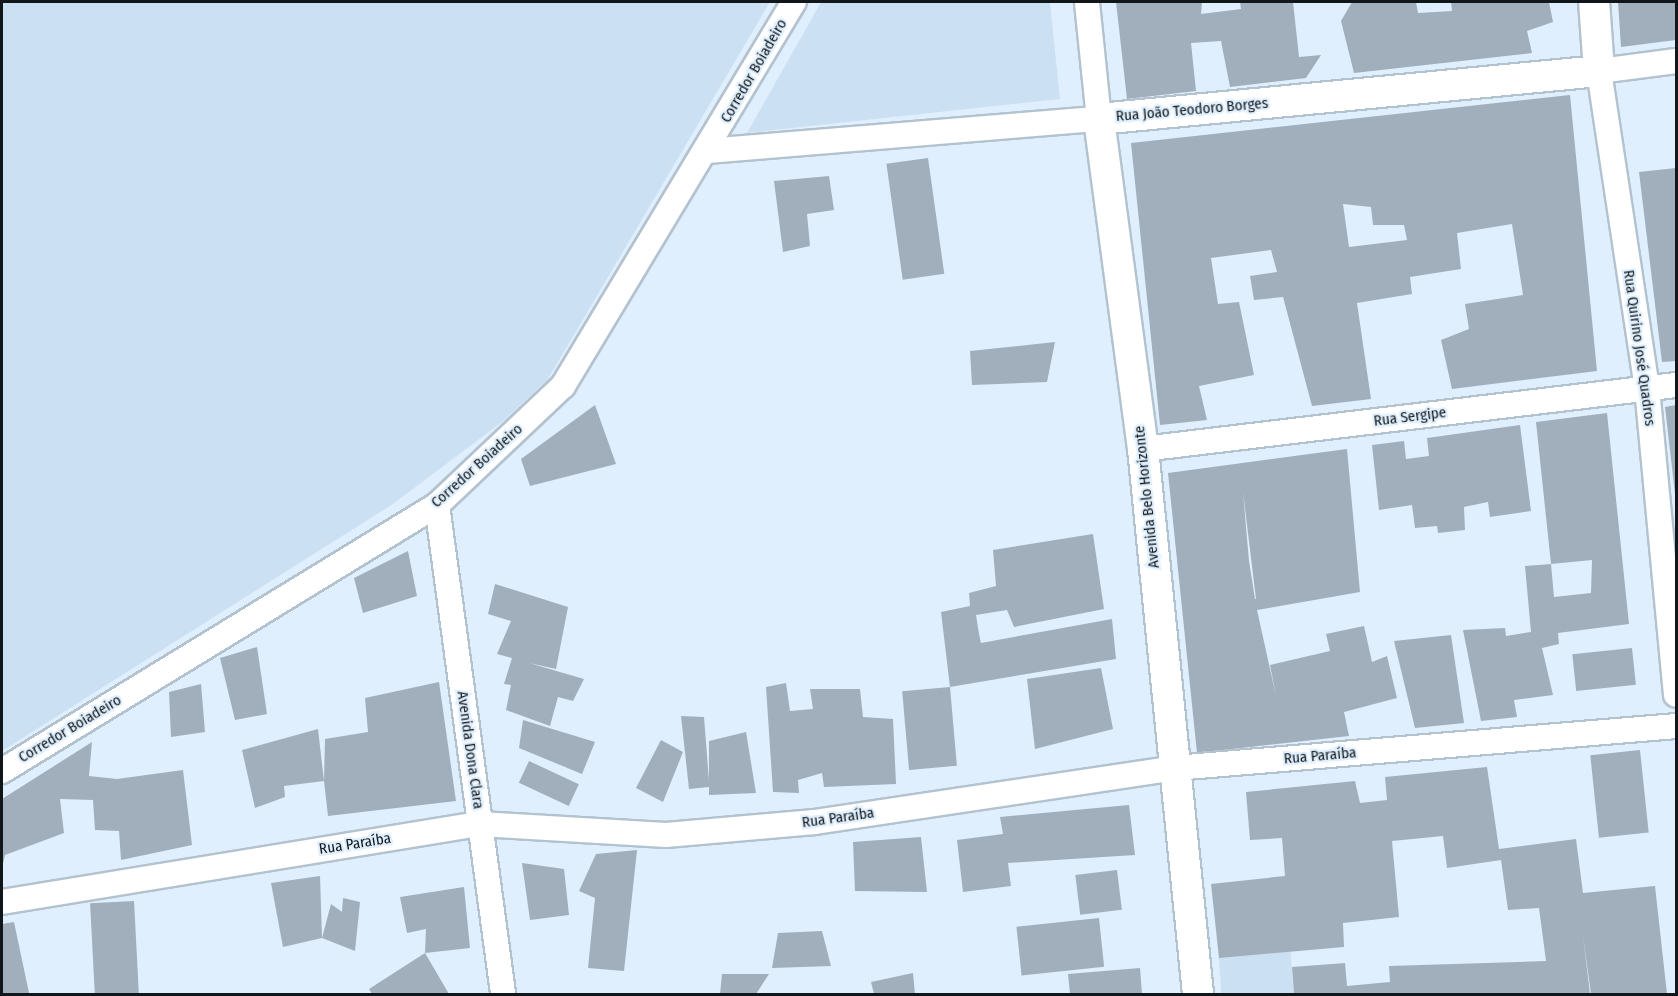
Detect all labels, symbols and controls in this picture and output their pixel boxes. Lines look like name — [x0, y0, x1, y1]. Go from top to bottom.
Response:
street label: Corredor Boiadeiro — [717, 16, 791, 126]
street label: Rua João Teodoro Borges — [1115, 94, 1269, 126]
street label: Rua Quirino José Quadros — [1619, 269, 1659, 427]
street label: Rua Sergipe — [1373, 404, 1447, 430]
street label: Corredor Boiadeiro — [428, 420, 526, 512]
street label: Avenida Belo Horizonte — [1131, 425, 1163, 569]
street label: Avenida Dona Clara — [453, 690, 487, 810]
street label: Corredor Boiadeiro — [15, 691, 125, 767]
street label: Rua Paraíba — [1283, 744, 1357, 768]
street label: Rua Paraíba — [801, 804, 875, 832]
street label: Rua Paraíba — [318, 829, 392, 859]

